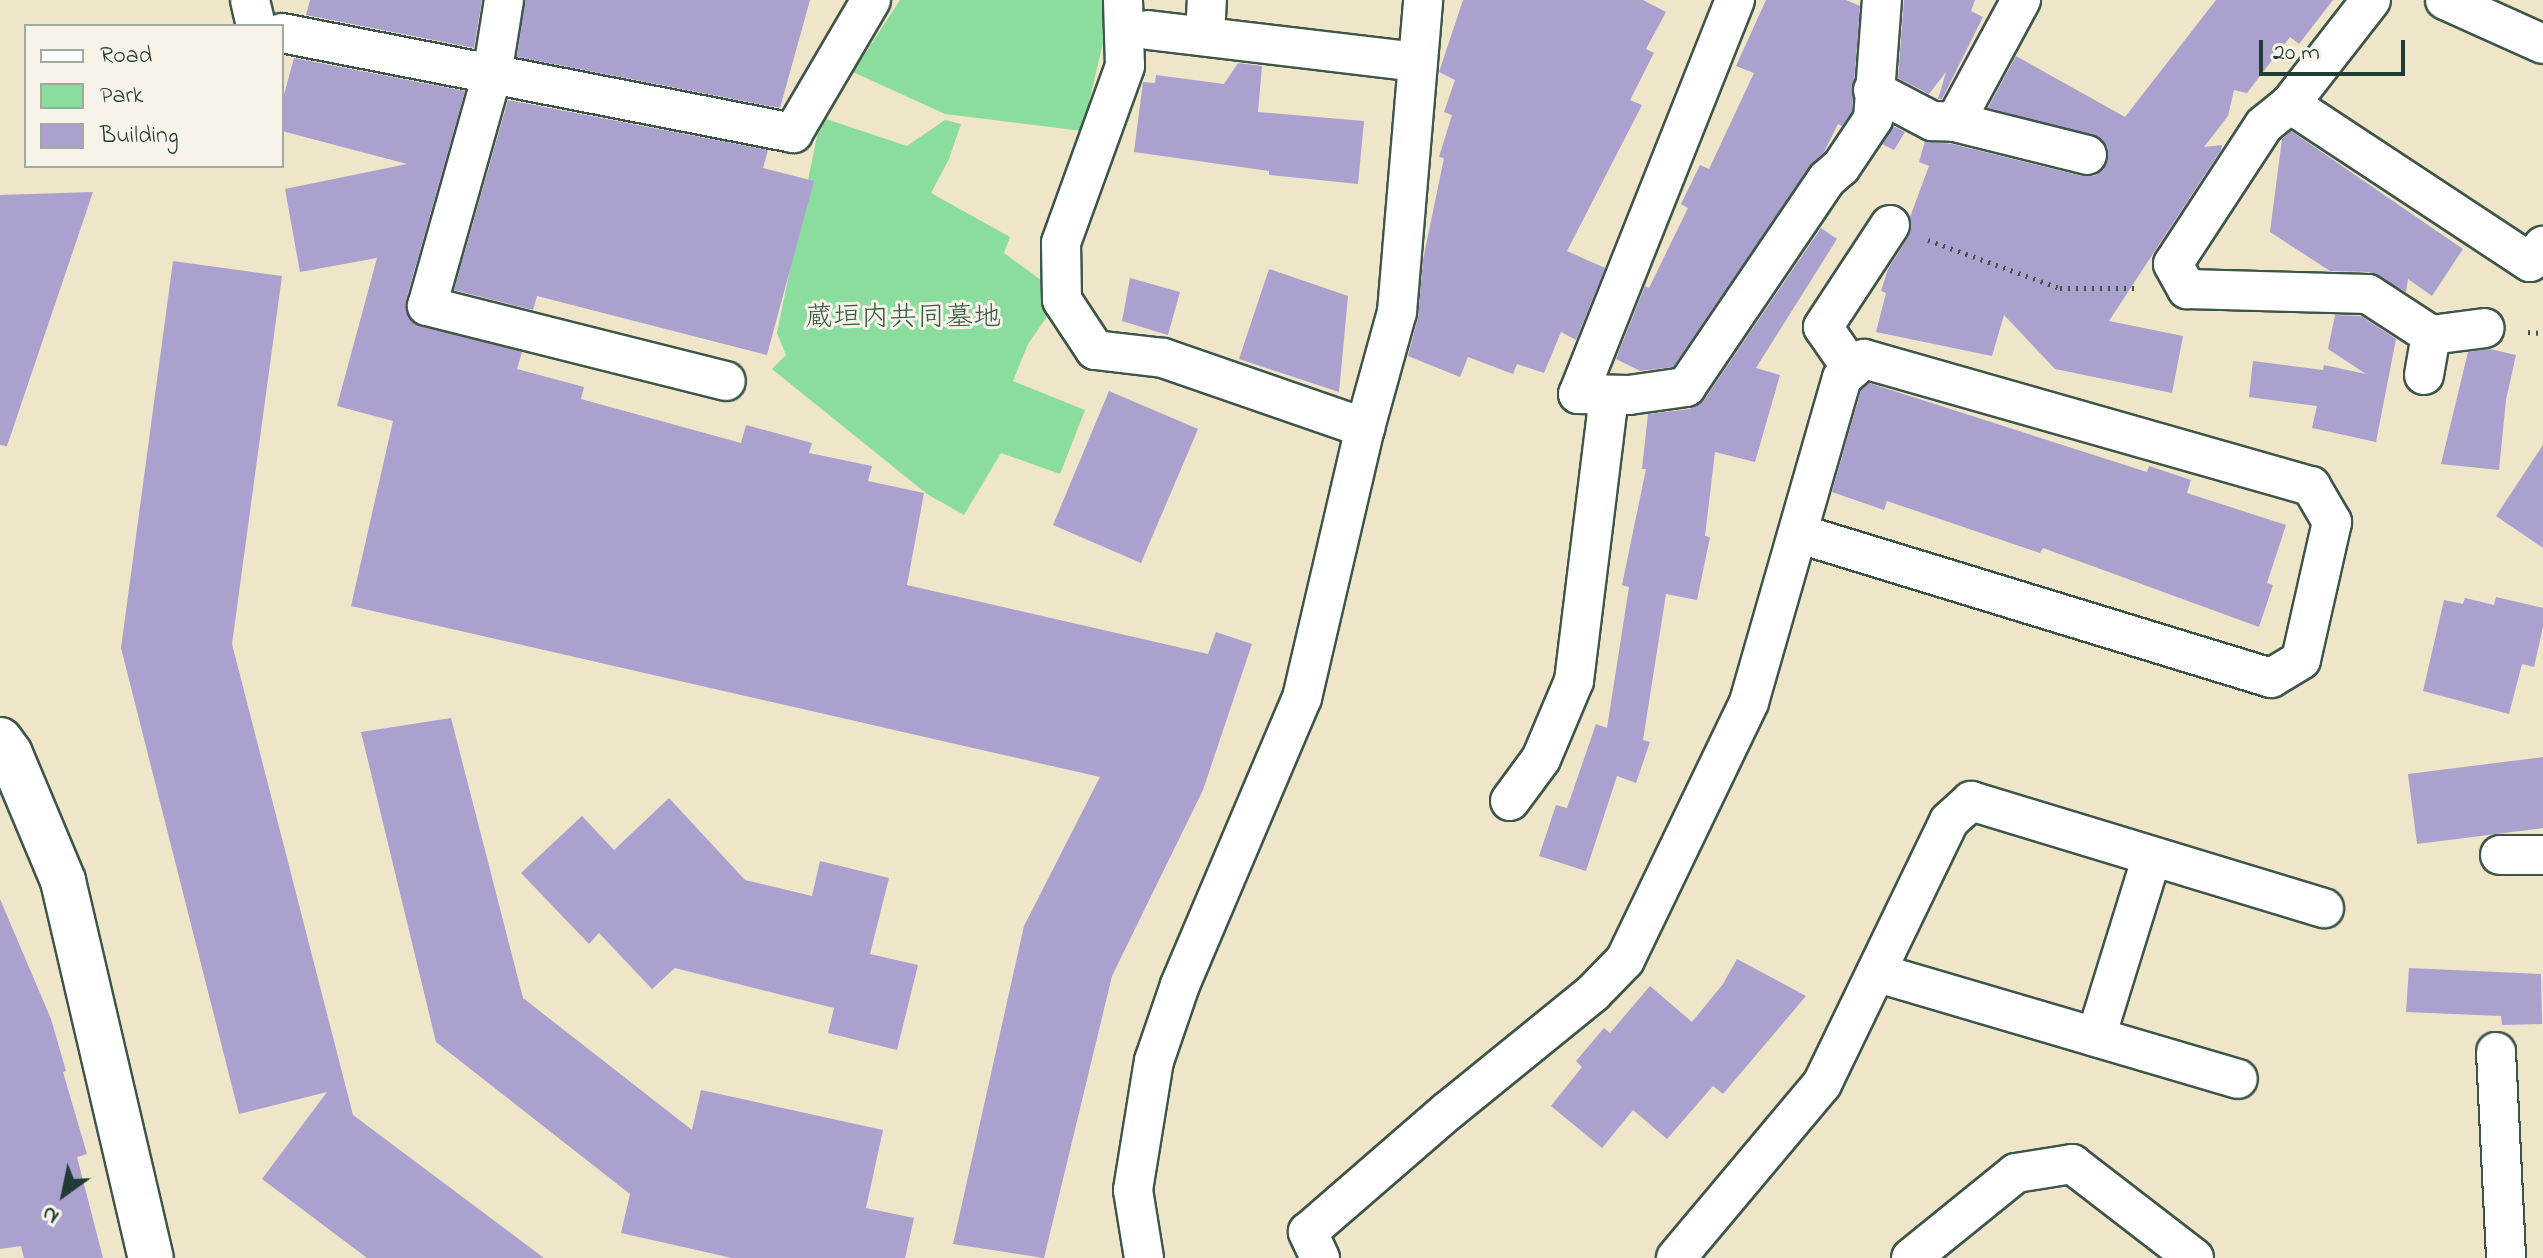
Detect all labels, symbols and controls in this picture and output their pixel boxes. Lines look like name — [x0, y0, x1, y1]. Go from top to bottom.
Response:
legend — [24, 24, 284, 168]
scale bar — [2263, 24, 2409, 74]
text: 20 m — [2273, 36, 2320, 71]
text: Road — [100, 39, 152, 74]
text: Park — [100, 79, 143, 114]
text: Building — [100, 119, 179, 154]
park label: 蔵垣内共同墓地 — [805, 302, 1001, 336]
north arrow — [24, 1154, 104, 1234]
text: N — [36, 1197, 66, 1232]

